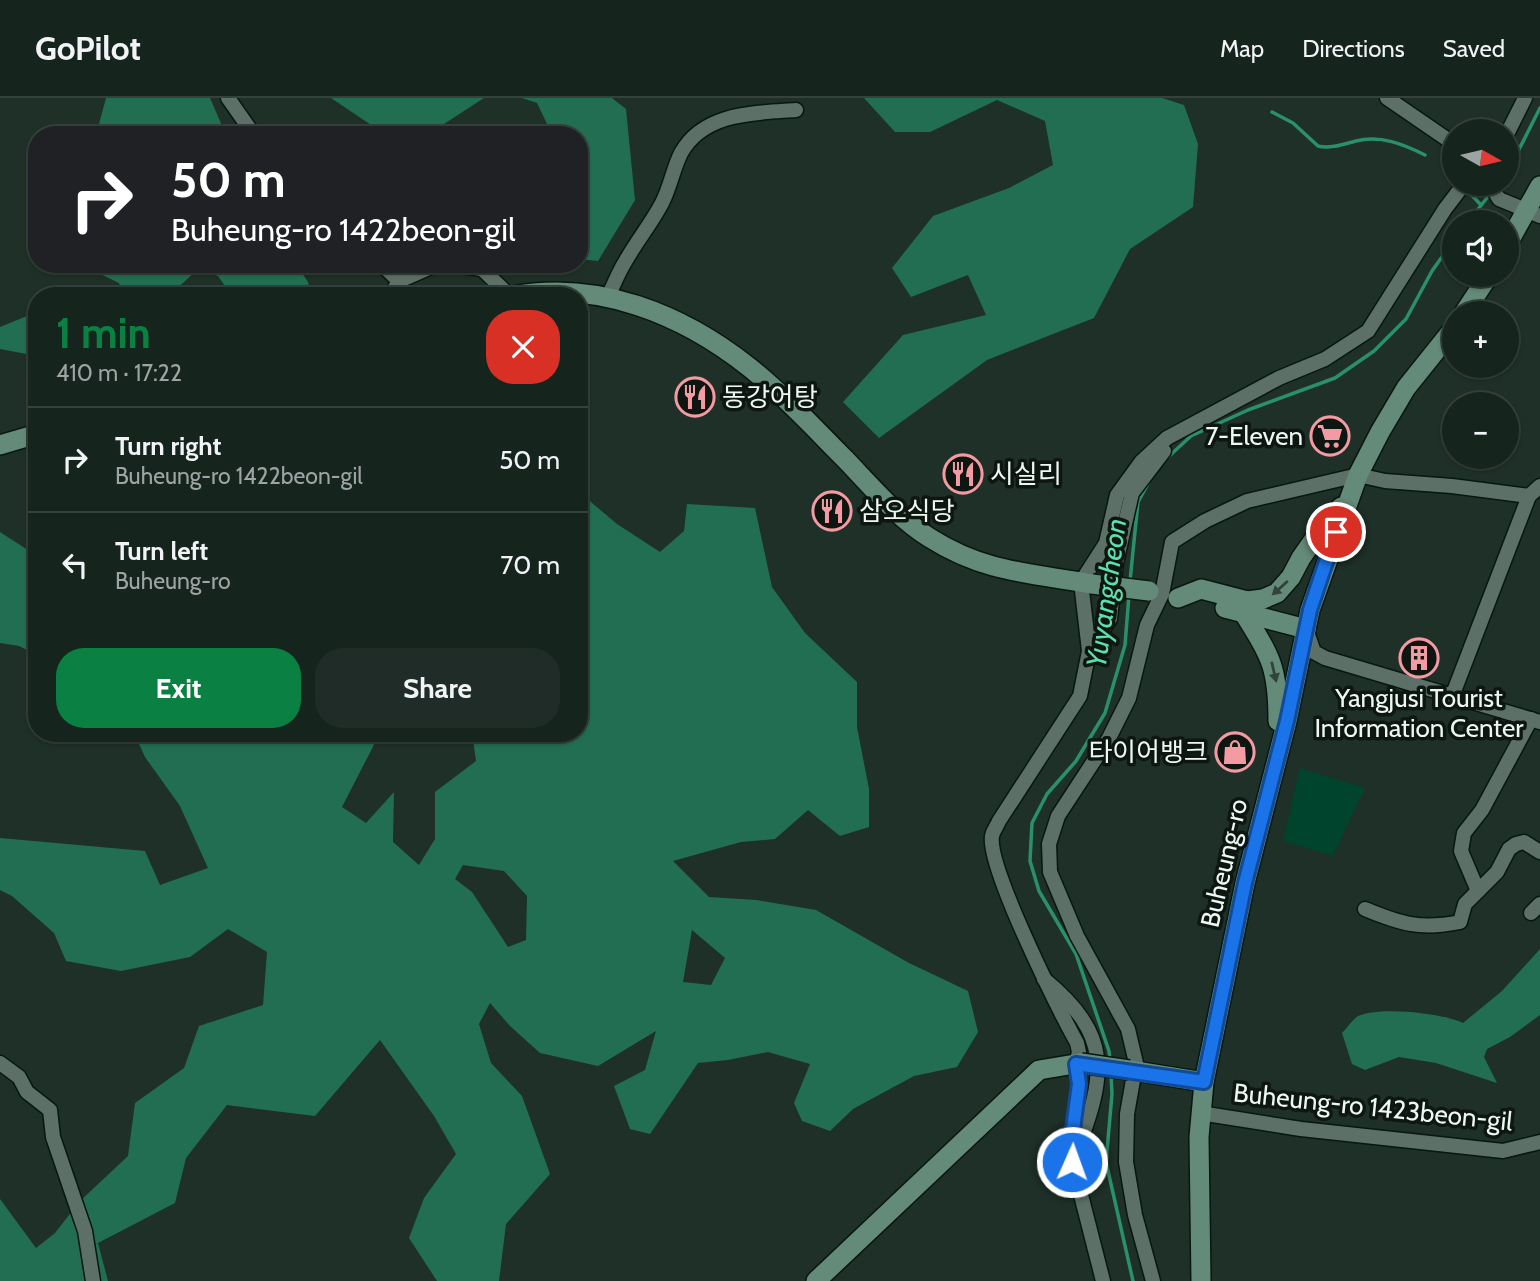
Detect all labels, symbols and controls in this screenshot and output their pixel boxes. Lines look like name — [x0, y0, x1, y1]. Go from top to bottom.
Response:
text: GoPilot — [35, 28, 141, 68]
text: Map — [1220, 34, 1264, 63]
text: Directions — [1302, 34, 1405, 63]
text: Saved — [1443, 34, 1505, 63]
north arrow — [1442, 119, 1519, 196]
map controls — [1442, 119, 1519, 469]
text: 50 m — [171, 150, 286, 209]
icon: right — [56, 154, 147, 245]
text: Buheung-ro 1422beon-gil — [171, 210, 516, 249]
button: sound — [1442, 210, 1519, 287]
button: + — [1442, 301, 1519, 378]
text: 1 min — [56, 307, 151, 359]
button: close — [486, 310, 560, 384]
text: 410 m · 17:22 — [56, 359, 182, 387]
restaurant icon: 동강어탕 — [674, 376, 716, 418]
place label: 동강어탕 — [722, 381, 818, 413]
button: − — [1442, 392, 1519, 469]
supermarket icon: 7-Eleven — [1309, 415, 1351, 457]
place label: 7-Eleven — [1205, 420, 1303, 452]
text: Turn right — [115, 430, 221, 462]
icon: right — [56, 441, 94, 479]
text: 50 m — [499, 444, 560, 476]
restaurant icon: 시실리 — [942, 453, 984, 495]
place label: 시실리 — [990, 458, 1062, 490]
text: Buheung-ro 1422beon-gil — [115, 462, 363, 490]
restaurant icon: 삼오식당 — [811, 490, 853, 532]
place label: 삼오식당 — [859, 495, 955, 527]
pin — [1306, 502, 1366, 562]
icon: arrive — [1317, 513, 1355, 551]
water label: Yuyangcheon — [1079, 516, 1133, 670]
text: Turn left — [115, 535, 208, 567]
icon: left — [56, 546, 94, 584]
text: 70 m — [500, 549, 560, 581]
text: Buheung-ro — [115, 567, 231, 595]
one-way arrow — [1271, 580, 1289, 596]
building icon: Yangjusi Tourist Information Center — [1398, 637, 1440, 679]
button: Exit — [56, 648, 301, 728]
button: Share — [315, 648, 560, 728]
one-way arrow — [1269, 661, 1280, 683]
place label: Yangjusi Tourist Information Center — [1314, 682, 1524, 744]
shop icon: 타이어뱅크 — [1214, 731, 1256, 773]
place label: 타이어뱅크 — [1088, 736, 1208, 768]
street label: Buheung-ro — [1194, 796, 1254, 930]
street label: Buheung-ro 1423beon-gil — [1232, 1076, 1514, 1138]
position arrow — [1035, 1125, 1109, 1199]

